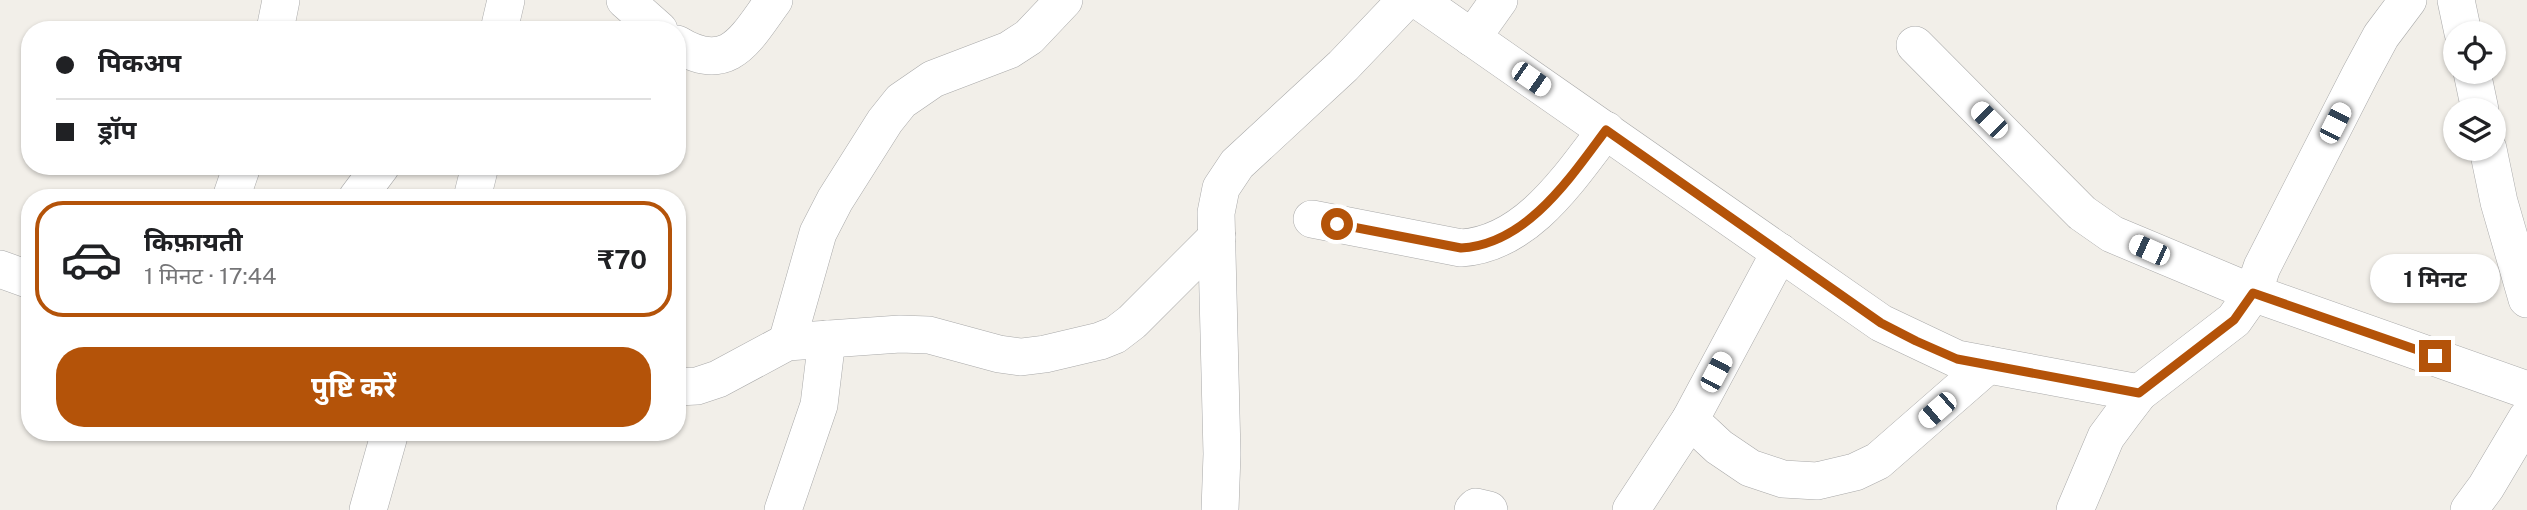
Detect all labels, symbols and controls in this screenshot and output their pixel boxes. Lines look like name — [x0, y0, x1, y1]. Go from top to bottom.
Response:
map controls — [2443, 21, 2506, 161]
button: locate — [2443, 21, 2506, 84]
text: पिकअप — [98, 47, 181, 78]
car — [1508, 58, 1555, 100]
car — [1967, 98, 2012, 142]
button: layers — [2443, 98, 2506, 161]
car — [2317, 100, 2354, 146]
text: ड्रॉप — [98, 114, 136, 145]
route start — [1321, 208, 1353, 240]
text: किफ़ायती — [144, 226, 243, 257]
icon: car — [60, 228, 123, 291]
car — [2126, 232, 2173, 268]
text: ₹70 — [597, 244, 647, 275]
callout: 1 मिनट — [2370, 254, 2500, 304]
text: 1 मिनट · 17:44 — [144, 262, 276, 289]
text: 1 मिनट — [2403, 265, 2467, 292]
route end — [2419, 340, 2451, 372]
button: पुष्टि करें — [56, 347, 651, 427]
car — [1697, 349, 1736, 395]
car — [1915, 388, 1960, 432]

